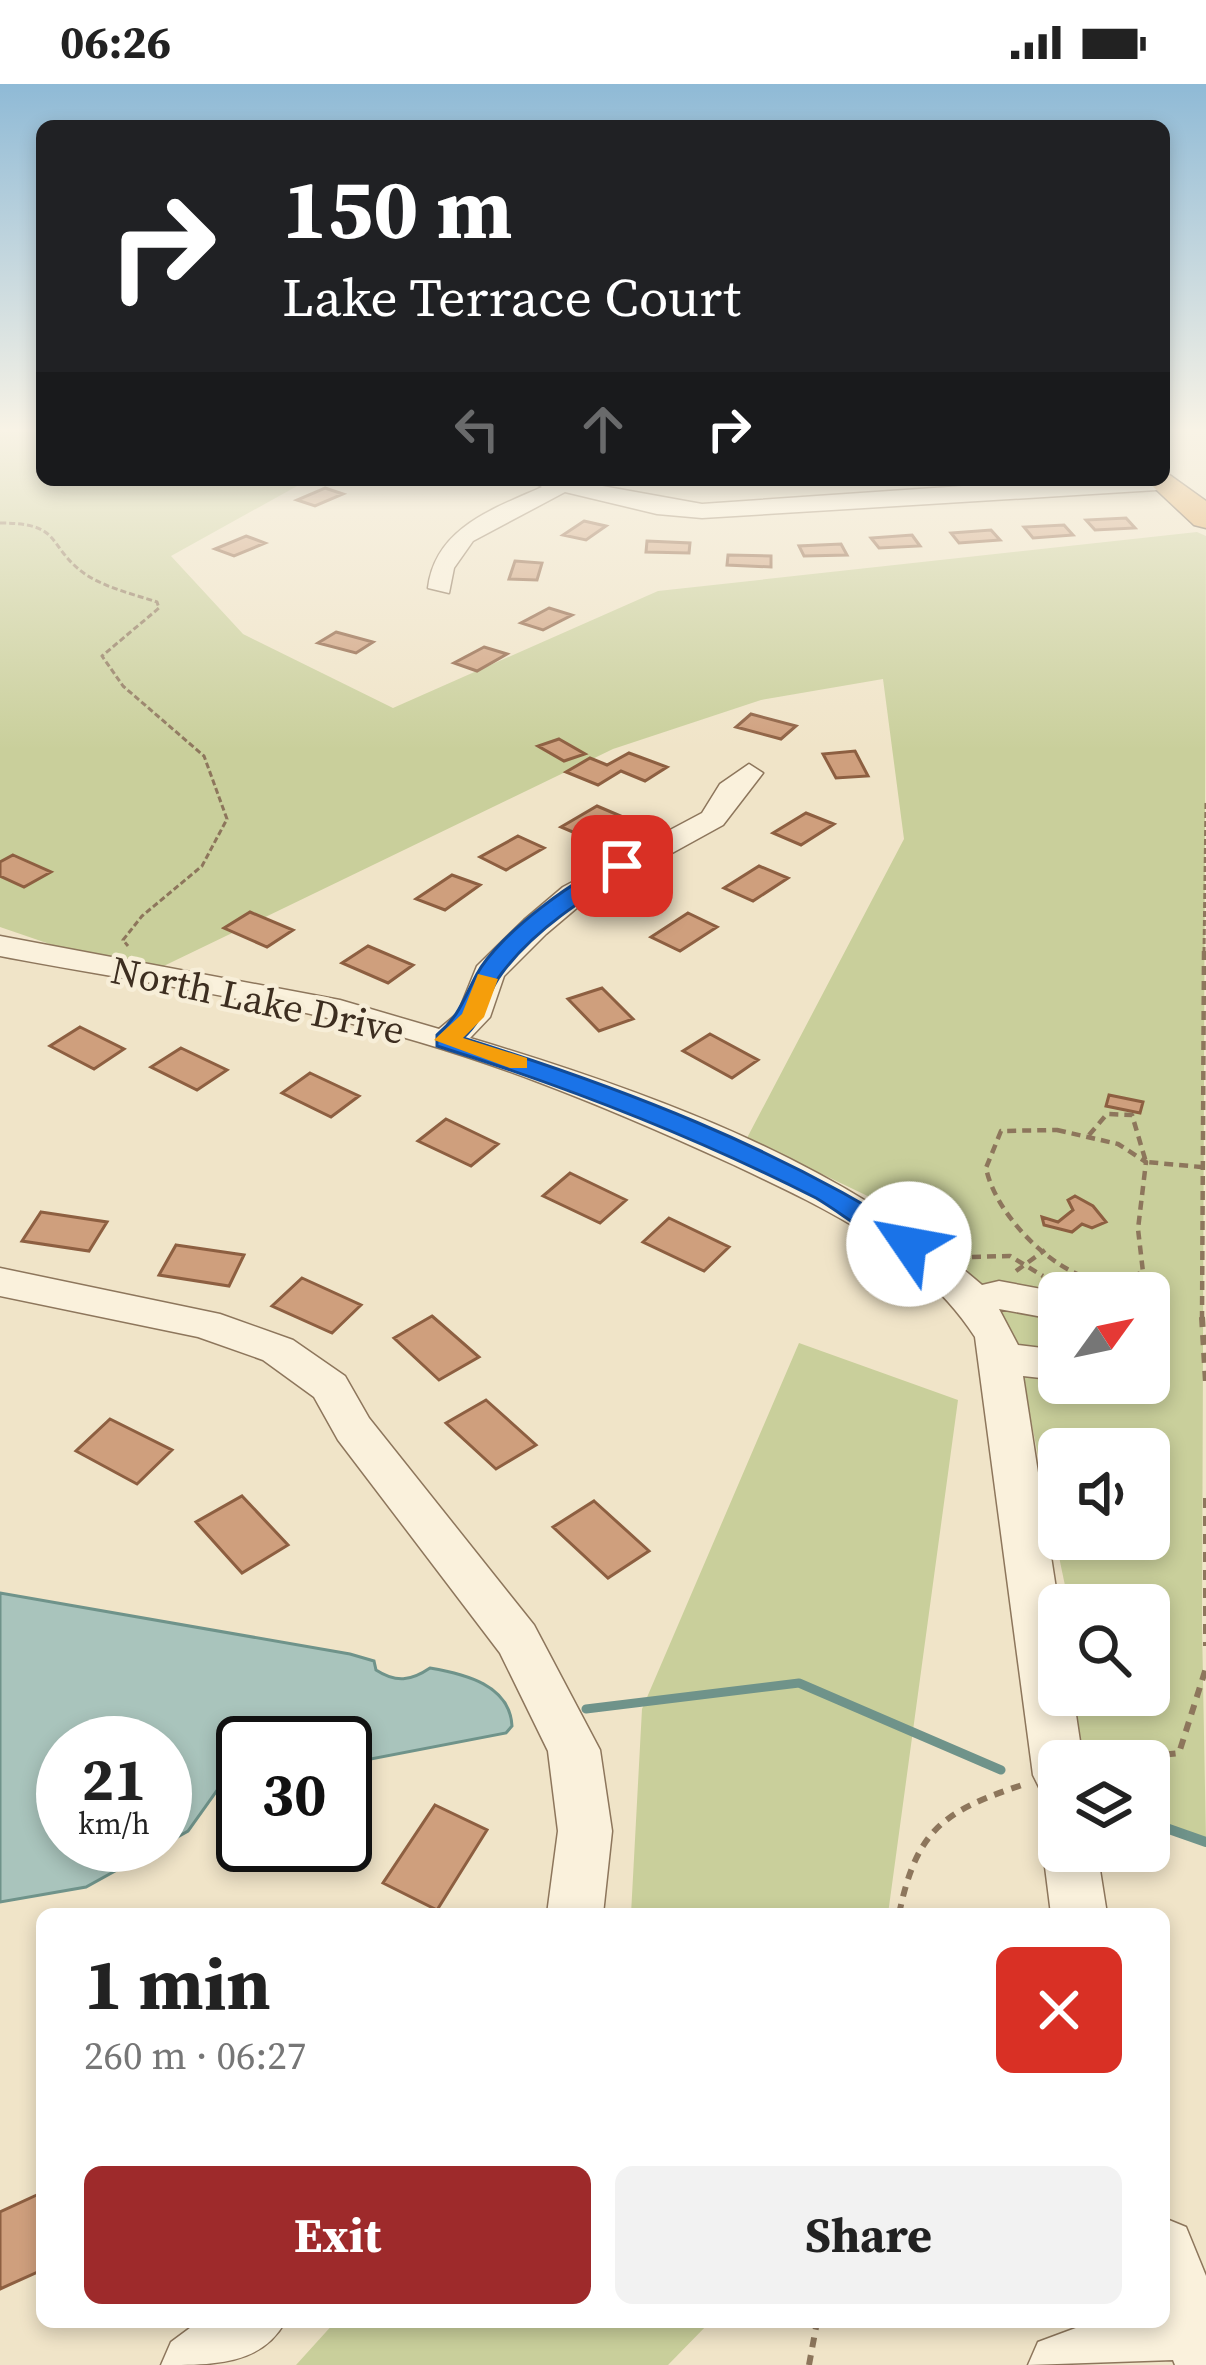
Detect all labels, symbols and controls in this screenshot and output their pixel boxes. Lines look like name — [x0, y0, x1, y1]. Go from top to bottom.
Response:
text: 06:26 — [60, 11, 171, 73]
text: 150 m — [282, 151, 513, 266]
icon: right — [84, 168, 240, 324]
text: Lake Terrace Court — [282, 260, 741, 334]
icon: left — [444, 396, 510, 462]
icon: ahead — [570, 396, 636, 462]
icon: right — [696, 396, 762, 462]
pin — [571, 815, 673, 917]
icon: arrive — [589, 833, 655, 899]
street label: North Lake Drive — [106, 943, 410, 1057]
position arrow — [846, 1181, 972, 1307]
north arrow — [1038, 1272, 1170, 1404]
map controls — [1038, 1272, 1170, 1872]
button: sound — [1038, 1428, 1170, 1560]
button: search — [1038, 1584, 1170, 1716]
speed limit sign: 30 — [216, 1716, 372, 1872]
text: 21 — [81, 1738, 147, 1820]
button: layers — [1038, 1740, 1170, 1872]
text: km/h — [78, 1803, 150, 1844]
text: 1 min — [84, 1934, 271, 2033]
button: close — [996, 1947, 1122, 2073]
text: 260 m · 06:27 — [84, 2029, 306, 2082]
button: Exit — [84, 2166, 591, 2304]
button: Share — [615, 2166, 1122, 2304]

